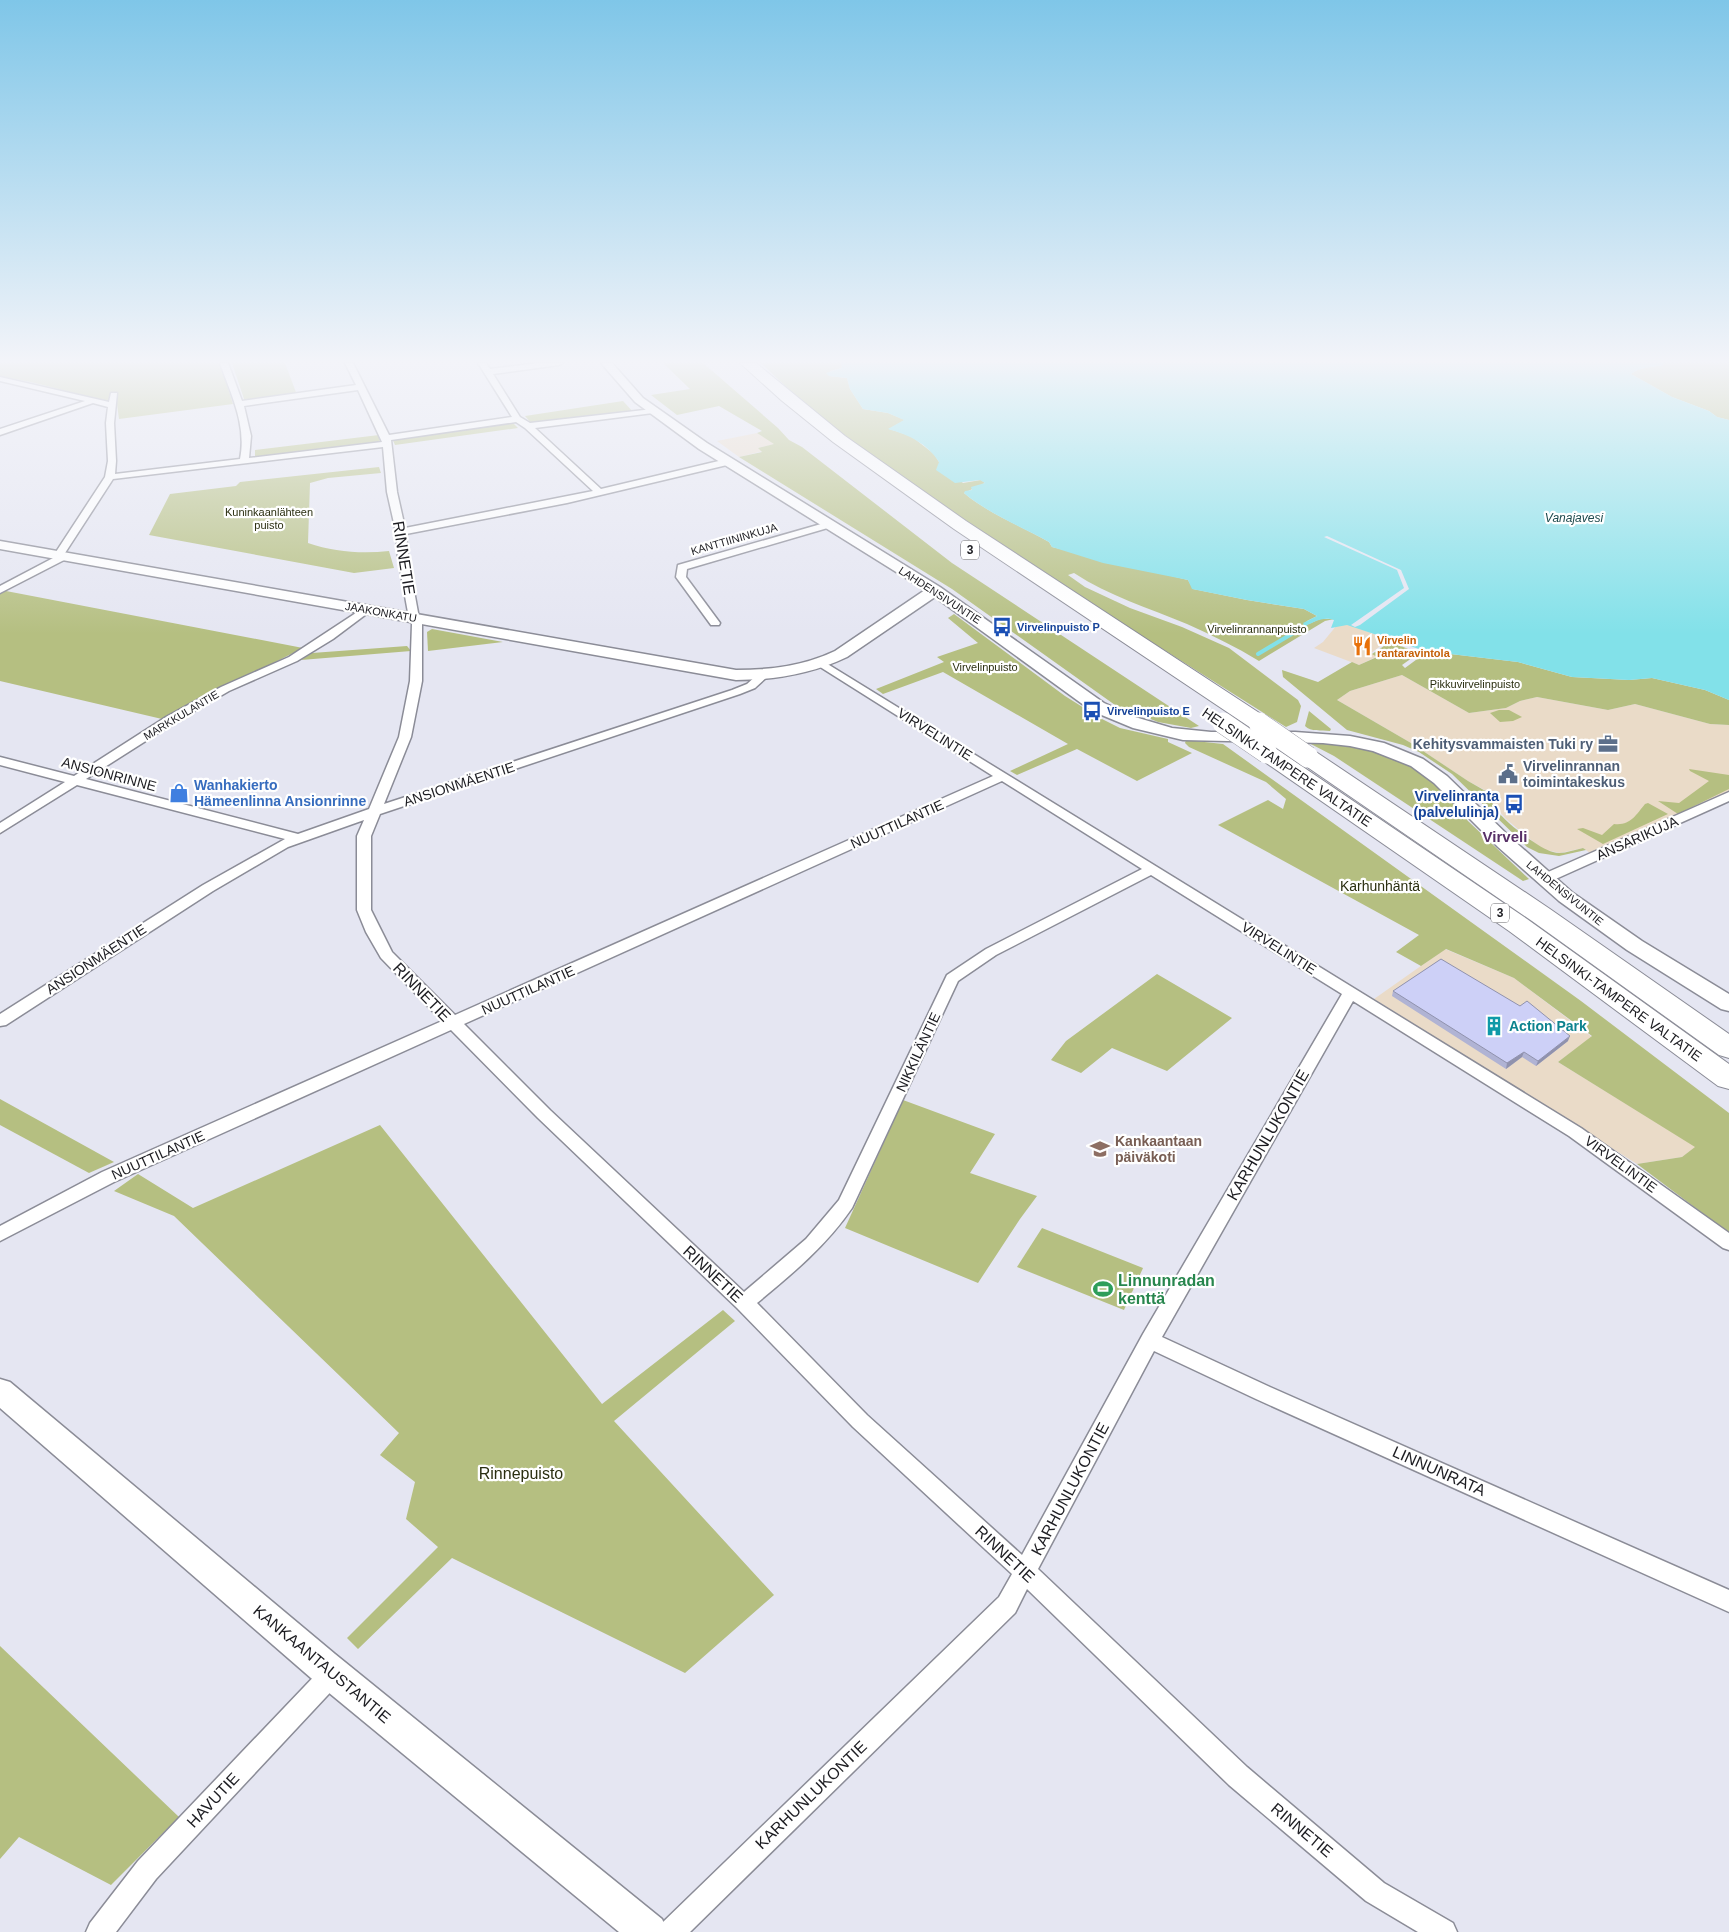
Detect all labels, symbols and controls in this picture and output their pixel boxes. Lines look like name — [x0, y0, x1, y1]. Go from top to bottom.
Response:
park label: Kuninkaanlähteen puisto — [225, 506, 313, 531]
water label: Vanajavesi — [1545, 511, 1603, 525]
street label: RINNETIE — [390, 520, 418, 596]
street label: KANTTIININKUJA — [689, 521, 779, 557]
road number: 3 — [961, 540, 979, 560]
street label: LAHDENSIVUNTIE — [897, 564, 983, 626]
street label: JAAKONKATU — [344, 600, 418, 624]
bus stop icon: Virvelinpuisto P — [991, 616, 1013, 638]
place label: Virvelinpuisto P — [1017, 621, 1100, 633]
park label: Virvelinrannanpuisto — [1207, 623, 1307, 635]
place label: Virvelin rantaravintola — [1377, 634, 1451, 659]
restaurant icon: Virvelin rantaravintola — [1351, 635, 1373, 657]
park label: Virvelinpuisto — [952, 661, 1018, 673]
park label: Pikkuvirvelinpuisto — [1430, 678, 1520, 690]
street label: MARKKULANTIE — [141, 688, 221, 742]
bus stop icon: Virvelinpuisto E — [1081, 700, 1103, 722]
street label: HELSINKI-TAMPERE VALTATIE — [1199, 704, 1375, 830]
street label: VIRVELINTIE — [895, 705, 975, 763]
place label: Virvelinpuisto E — [1107, 705, 1190, 717]
office icon: Kehitysvammaisten Tuki ry — [1597, 733, 1619, 755]
place label: Kehitysvammaisten Tuki ry — [1413, 736, 1593, 752]
street label: ANSIONRINNE — [60, 754, 158, 794]
street label: ANSIONMÄENTIE — [401, 758, 517, 810]
place label: Virvelinrannan toimintakeskus — [1523, 758, 1625, 790]
public building icon: Virvelinrannan toimintakeskus — [1497, 763, 1519, 785]
place label: Wanhakierto Hämeenlinna Ansionrinne — [194, 777, 366, 809]
shop icon: Wanhakierto Hämeenlinna Ansionrinne — [168, 782, 190, 804]
place label: Virvelinranta (palvelulinja) — [1413, 788, 1499, 820]
bus stop icon: Virvelinranta (palvelulinja) — [1503, 793, 1525, 815]
street label: NUUTTILANTIE — [848, 796, 946, 852]
street label: ANSARIKUJA — [1594, 813, 1681, 863]
district label: Virveli — [1483, 828, 1527, 845]
street label: LAHDENSIVUNTIE — [1524, 858, 1606, 928]
park label: Karhunhäntä — [1340, 878, 1420, 894]
road number: 3 — [1491, 904, 1509, 922]
street label: VIRVELINTIE — [1239, 919, 1319, 977]
street label: ANSIONMÄENTIE — [43, 921, 149, 997]
street label: HELSINKI-TAMPERE VALTATIE — [1533, 933, 1705, 1065]
street label: RINNETIE — [390, 959, 454, 1025]
street label: NUUTTILANTIE — [479, 962, 577, 1018]
street label: NIKKILÄNTIE — [893, 1010, 943, 1094]
building icon: Action Park — [1483, 1015, 1505, 1037]
place label: Action Park — [1509, 1018, 1587, 1034]
street label: KARHUNLUKONTIE — [1224, 1067, 1312, 1203]
street label: NUUTTILANTIE — [109, 1127, 207, 1183]
street label: VIRVELINTIE — [1582, 1132, 1660, 1196]
place label: Kankaantaan päiväkoti — [1115, 1133, 1202, 1165]
school or university icon: Kankaantaan päiväkoti — [1089, 1138, 1111, 1160]
street label: RINNETIE — [680, 1242, 746, 1306]
place label: Linnunradan kenttä — [1118, 1272, 1215, 1307]
sports icon: Linnunradan kenttä — [1092, 1278, 1114, 1300]
street label: KARHUNLUKONTIE — [1028, 1420, 1112, 1558]
street label: LINNUNRATA — [1390, 1443, 1488, 1499]
park label: Rinnepuisto — [479, 1465, 563, 1482]
street label: RINNETIE — [972, 1522, 1038, 1586]
street label: KANKAANTAUSTANTIE — [250, 1602, 394, 1726]
street label: KARHUNLUKONTIE — [752, 1738, 870, 1852]
street label: HAVUTIE — [184, 1769, 242, 1831]
street label: RINNETIE — [1268, 1799, 1336, 1861]

